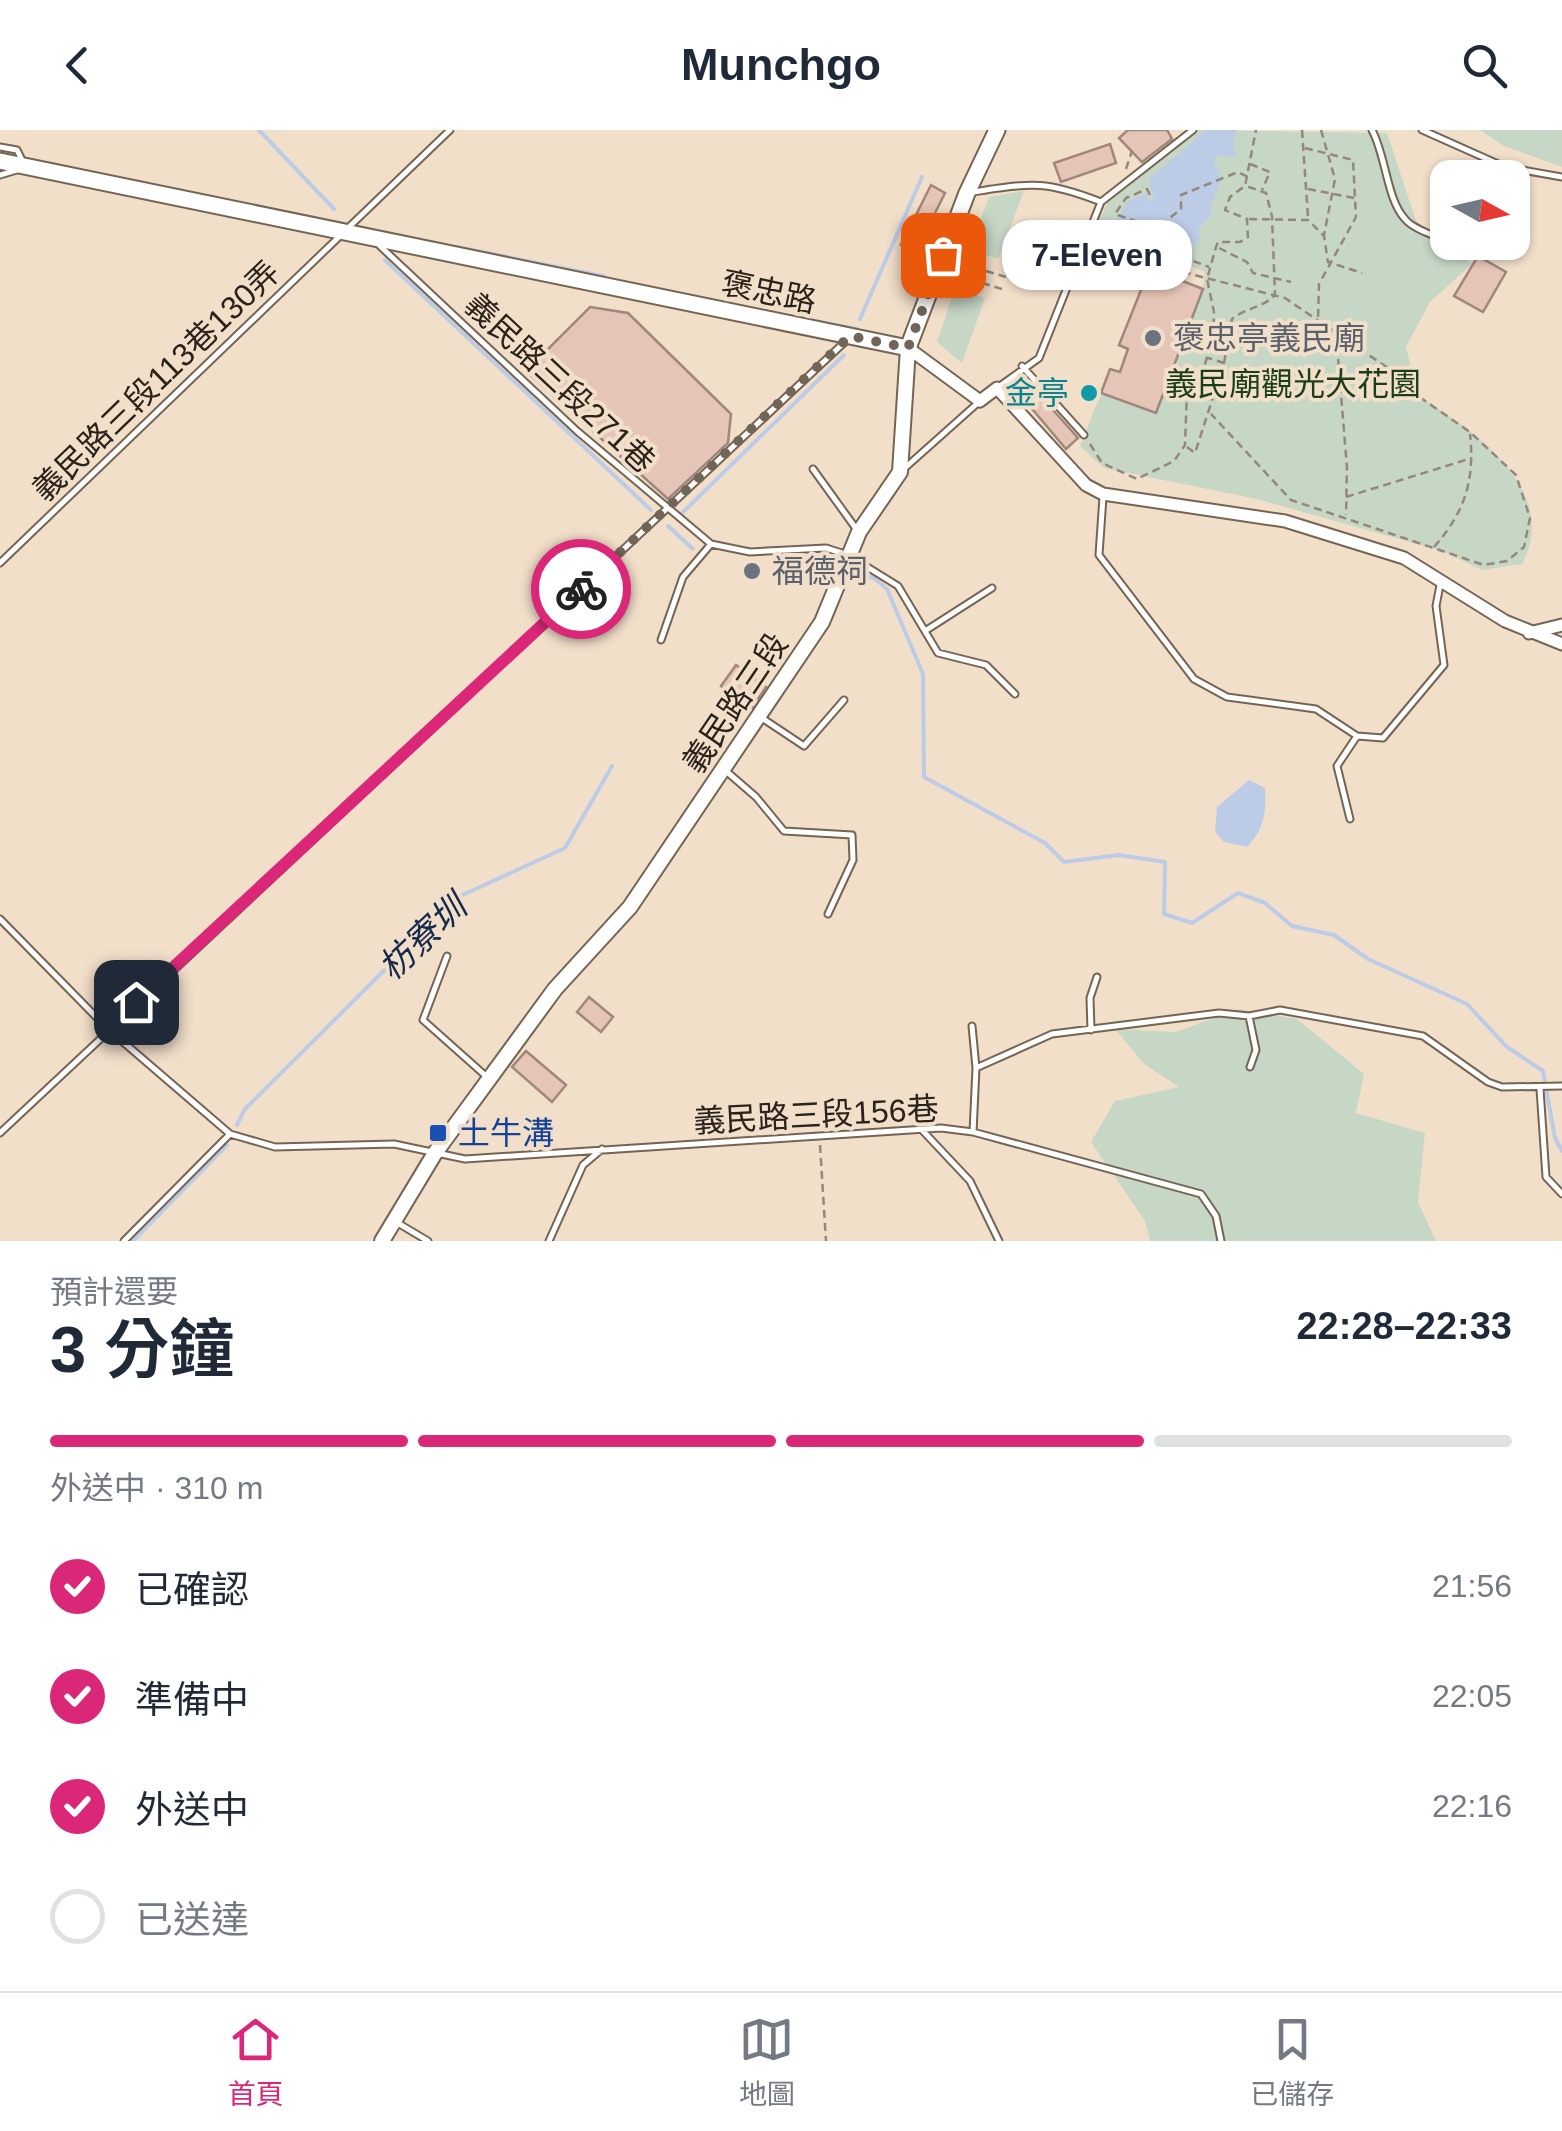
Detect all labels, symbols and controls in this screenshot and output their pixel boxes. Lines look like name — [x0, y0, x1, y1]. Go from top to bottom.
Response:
icon: back — [50, 38, 105, 93]
icon: search — [1457, 38, 1512, 93]
text: Munchgo — [681, 39, 881, 90]
north arrow — [1430, 160, 1530, 260]
map controls — [1430, 160, 1530, 260]
pin — [901, 213, 986, 298]
callout: 7-Eleven — [1003, 220, 1193, 290]
icon: bag — [916, 228, 971, 283]
text: 7-Eleven — [1031, 237, 1163, 273]
street label: 義民路三段113巷130弄 — [25, 254, 287, 508]
street label: 褒忠路 — [718, 264, 820, 320]
street label: 義民路三段271巷 — [458, 286, 662, 480]
place label: 褒忠亭義民廟 — [1173, 320, 1365, 356]
marker: 褒忠亭義民廟 — [1142, 327, 1164, 349]
park label: 義民廟觀光大花園 — [1165, 366, 1421, 402]
place label: 金亭 — [1005, 375, 1069, 411]
marker: 金亭 — [1078, 382, 1100, 404]
courier — [531, 539, 631, 639]
place label: 福德祠 — [772, 553, 868, 589]
marker: 福德祠 — [741, 560, 763, 582]
icon: bike — [554, 562, 609, 617]
street label: 義民路三段 — [675, 627, 795, 779]
water label: 枋寮圳 — [370, 884, 477, 987]
pin — [94, 960, 179, 1045]
icon: home — [109, 975, 164, 1030]
street label: 義民路三段156巷 — [693, 1091, 939, 1139]
place label: 土牛溝 — [458, 1115, 554, 1151]
marker: 土牛溝 — [427, 1122, 449, 1144]
text: 預計還要 — [50, 1274, 178, 1310]
text: 22:28–22:33 — [1296, 1305, 1512, 1347]
text: 3 分鐘 — [50, 1313, 234, 1386]
text: 外送中 · 310 m — [50, 1470, 263, 1506]
icon: check — [50, 1559, 105, 1614]
text: 21:56 — [1432, 1568, 1512, 1604]
text: 已確認 — [135, 1569, 249, 1611]
icon: check — [50, 1669, 105, 1724]
text: 22:05 — [1432, 1678, 1512, 1714]
text: 準備中 — [135, 1679, 249, 1721]
icon: check — [50, 1779, 105, 1834]
text: 22:16 — [1432, 1788, 1512, 1824]
text: 外送中 — [135, 1789, 249, 1831]
text: 已送達 — [135, 1899, 249, 1941]
tab: 首頁 — [228, 2012, 284, 2112]
tab: 地圖 — [739, 2012, 795, 2112]
tab: 已儲存 — [1250, 2012, 1334, 2112]

